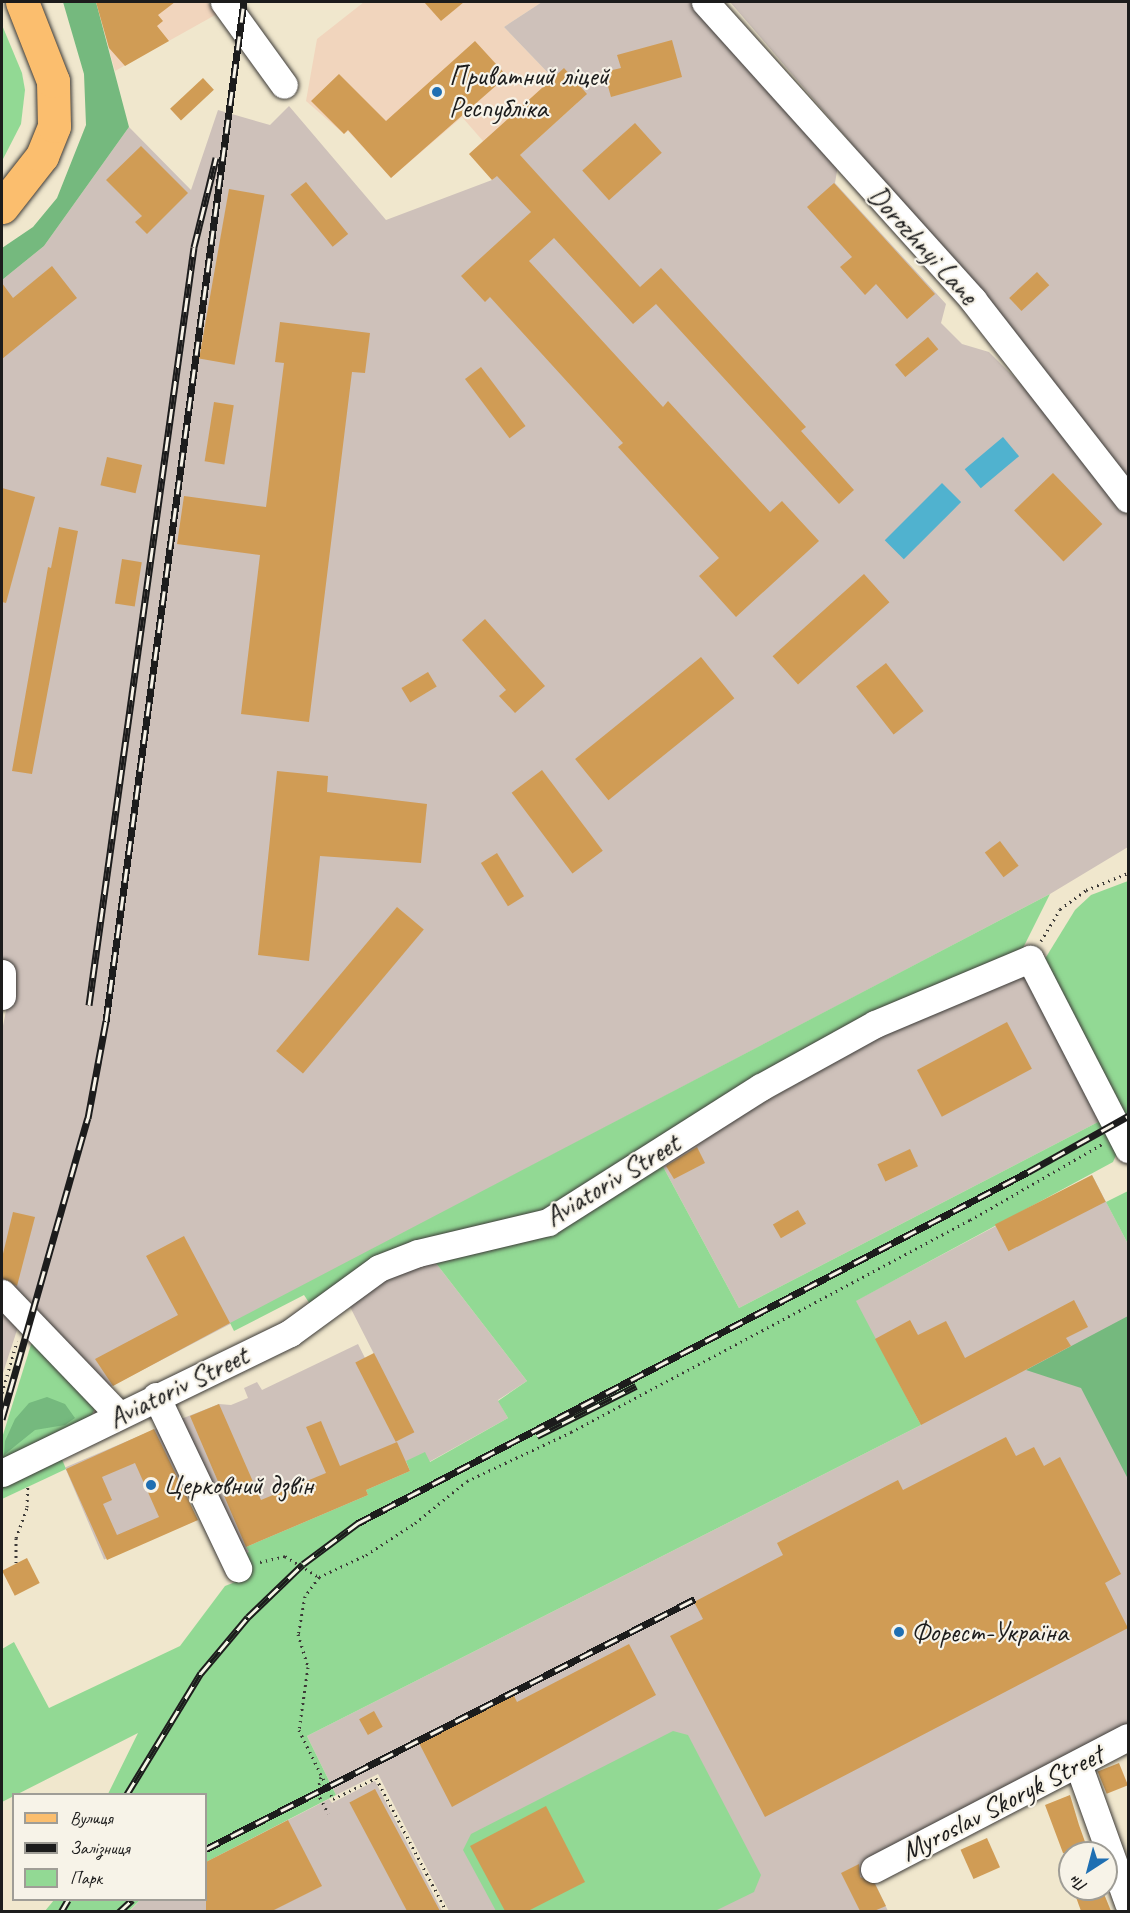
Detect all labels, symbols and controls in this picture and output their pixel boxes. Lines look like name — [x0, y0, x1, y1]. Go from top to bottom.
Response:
place label: Приватний ліцей Республіка — [449, 59, 609, 125]
marker: Приватний ліцей Республіка — [430, 85, 444, 99]
street label: Dorozhnyi Lane — [861, 179, 985, 311]
street label: Aviatoriv Street — [538, 1127, 686, 1233]
street label: Aviatoriv Street — [102, 1339, 254, 1435]
place label: Церковний дзвін — [163, 1468, 313, 1502]
marker: Церковний дзвін — [144, 1478, 158, 1492]
place label: Форест-Україна — [911, 1615, 1068, 1649]
marker: Форест-Україна — [892, 1625, 906, 1639]
street label: Myroslav Skoryk Street — [895, 1737, 1109, 1869]
legend — [12, 1793, 207, 1901]
text: Вулиця — [70, 1807, 113, 1829]
text: Залізниця — [70, 1837, 130, 1859]
north arrow — [1058, 1841, 1118, 1901]
text: Парк — [70, 1867, 102, 1889]
text: Пн — [1066, 1871, 1091, 1897]

